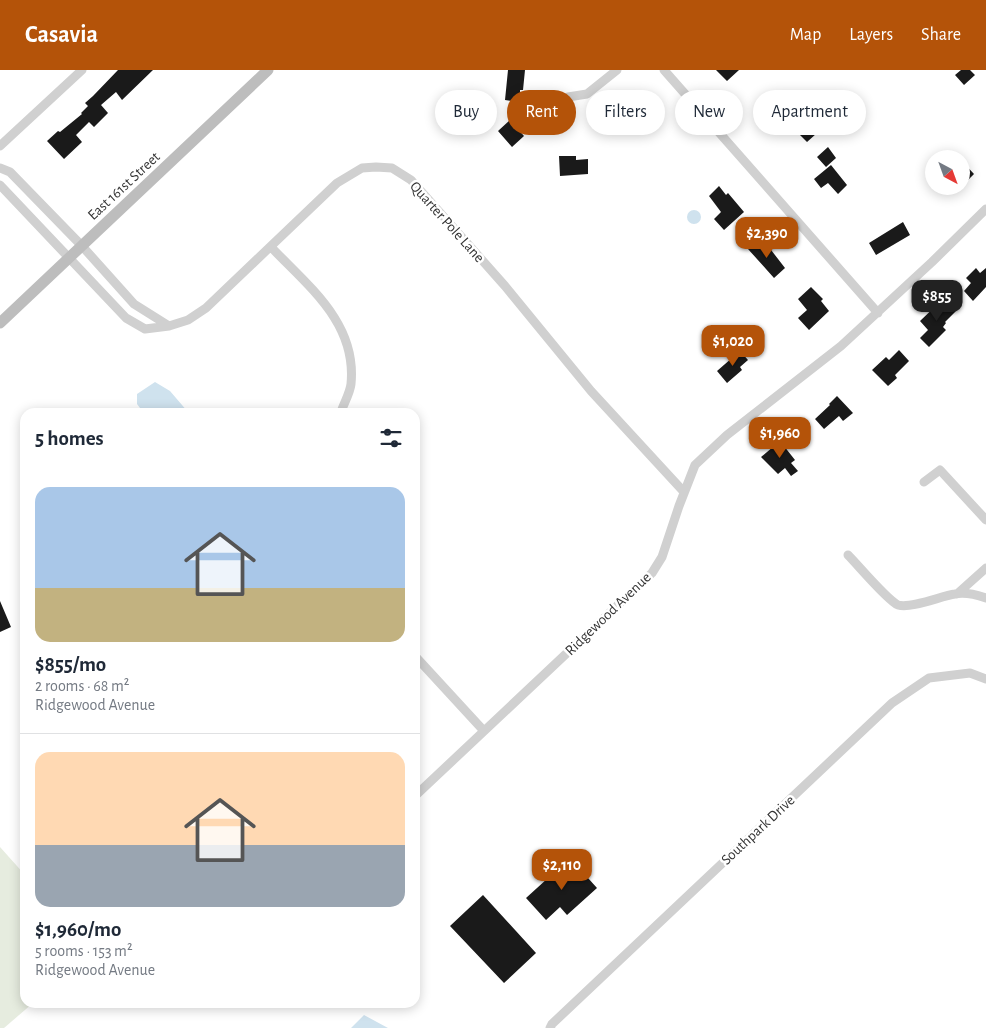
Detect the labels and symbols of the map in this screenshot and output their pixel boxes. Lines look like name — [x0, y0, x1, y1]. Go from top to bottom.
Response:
street label: East 161st Street — [85, 149, 163, 223]
north arrow — [925, 150, 970, 195]
street label: Quarter Pole Lane — [407, 179, 487, 265]
pin: $2,390 — [726, 216, 808, 259]
pin: $855 — [907, 280, 967, 322]
pin: $1,020 — [692, 324, 774, 367]
pin: $1,960 — [739, 416, 821, 459]
street label: Ridgewood Avenue — [562, 569, 654, 658]
street label: Southpark Drive — [718, 792, 798, 868]
pin: $2,110 — [521, 848, 603, 891]

